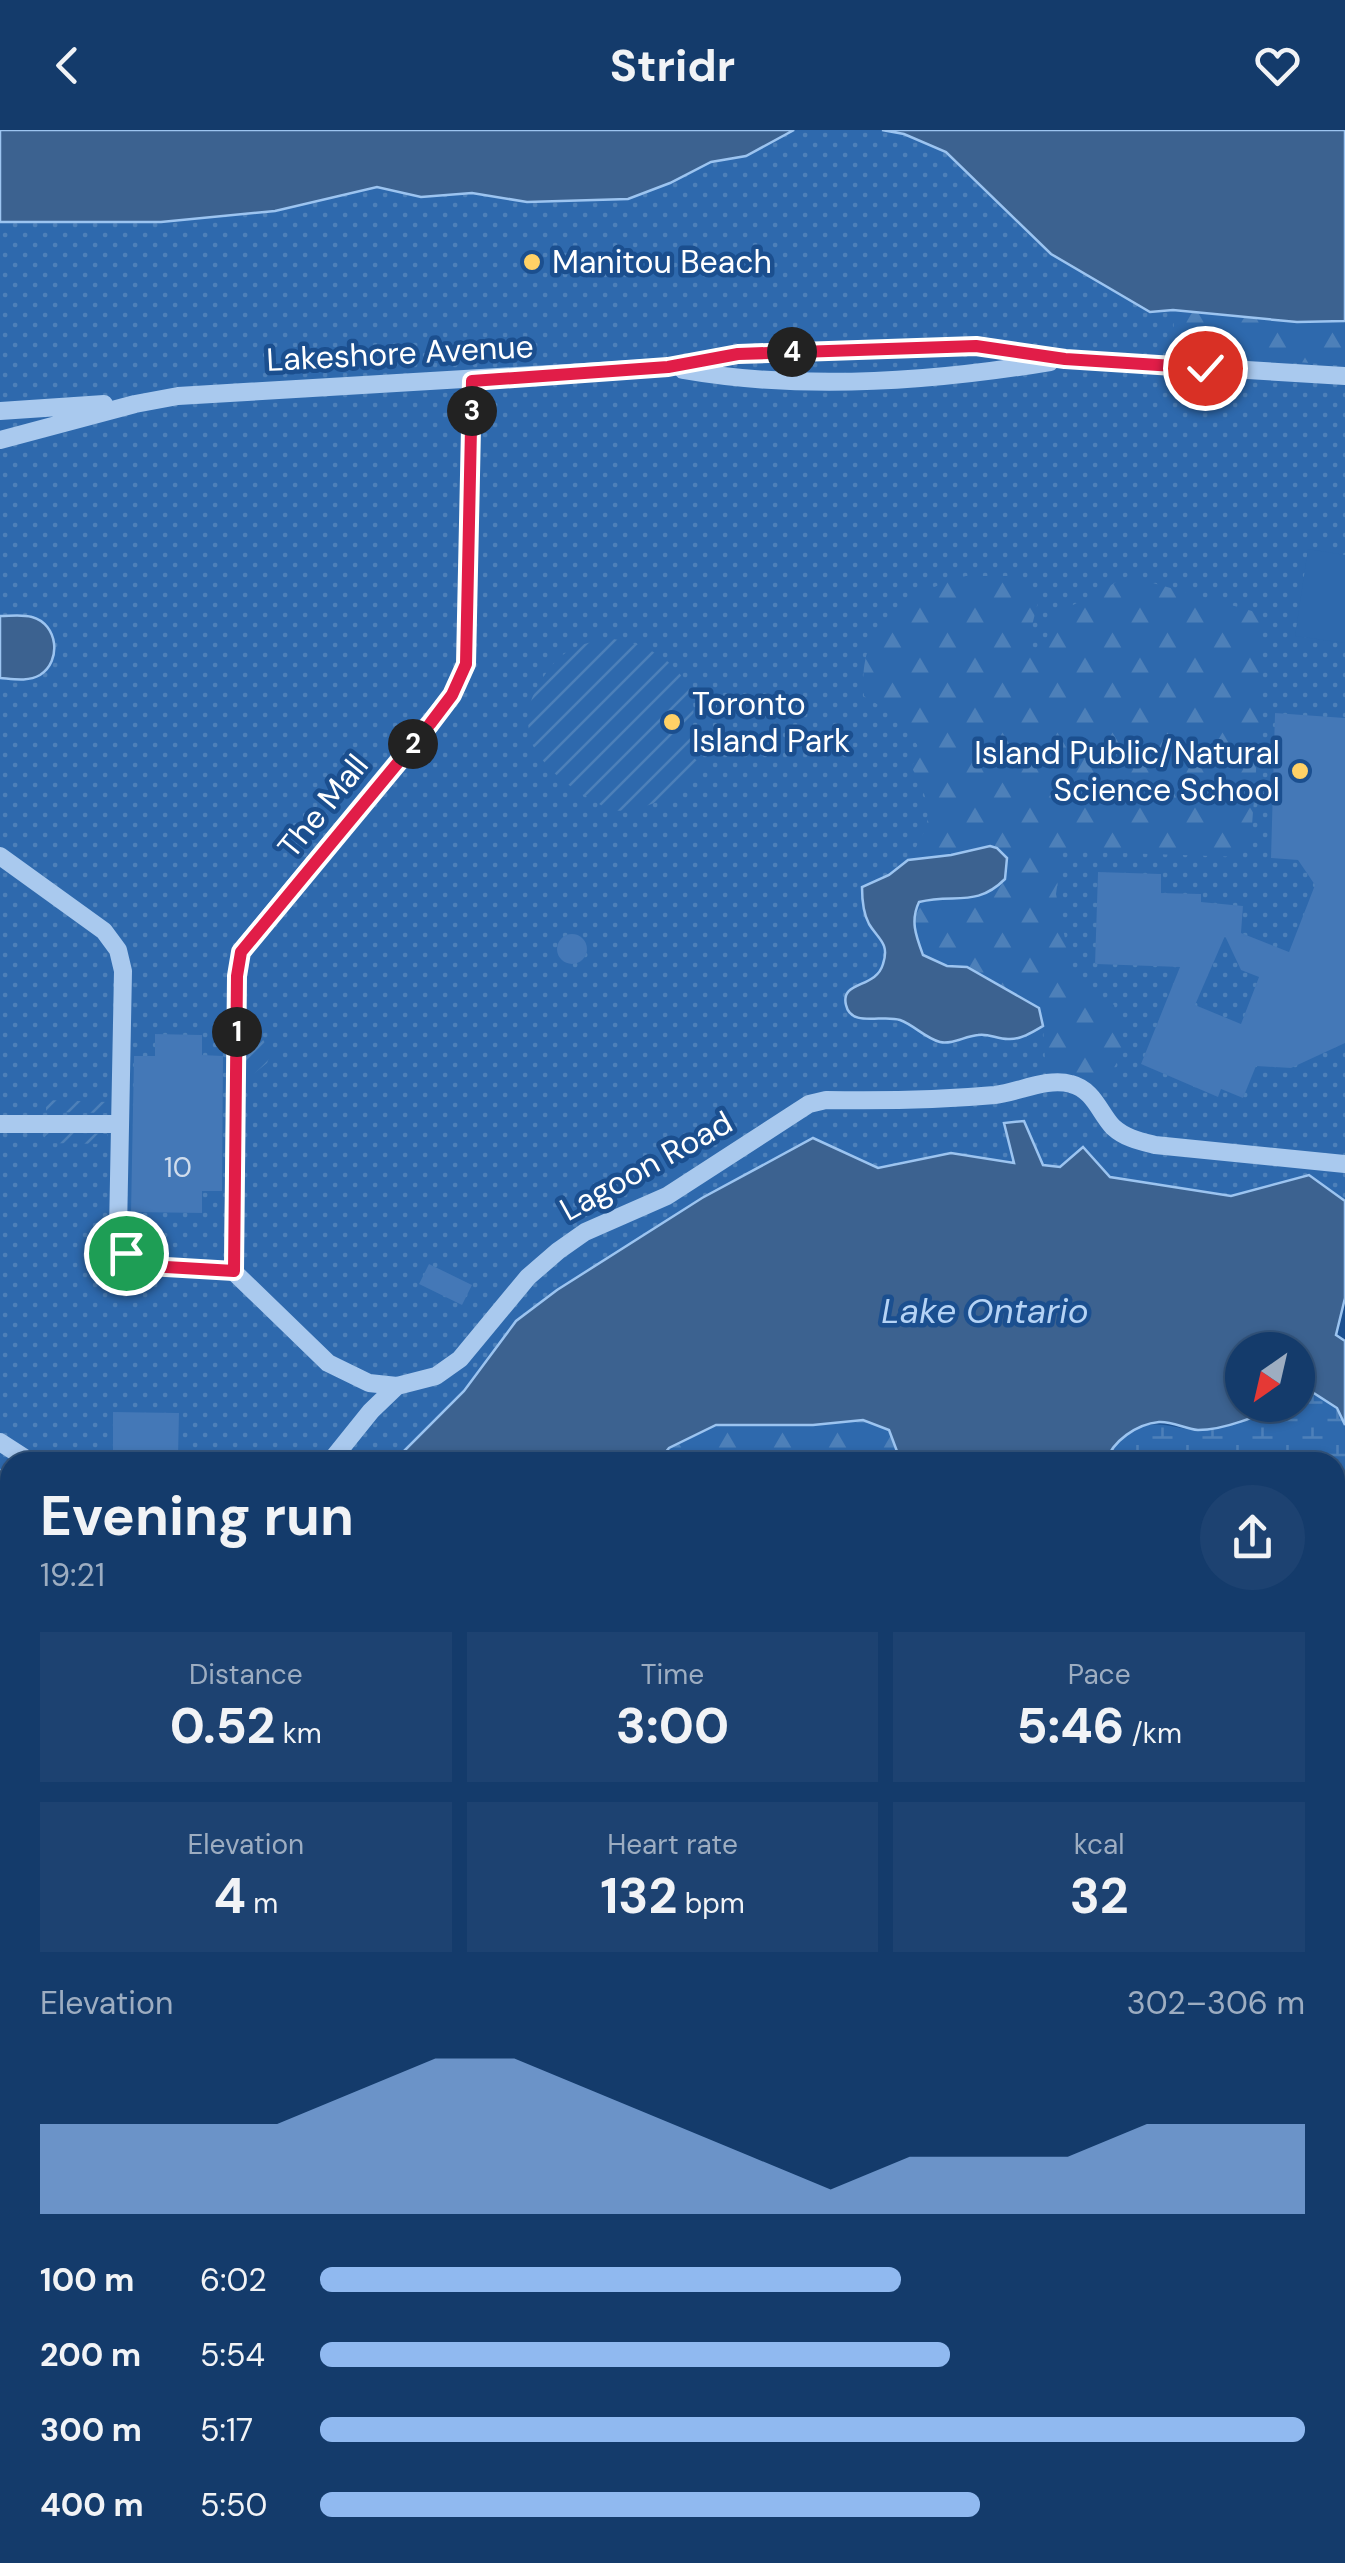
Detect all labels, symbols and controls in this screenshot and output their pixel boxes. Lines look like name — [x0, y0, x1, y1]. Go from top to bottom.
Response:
text: Stridr — [610, 36, 735, 95]
icon: back — [40, 38, 95, 93]
icon: heart — [1250, 38, 1305, 93]
place label: Manitou Beach — [552, 241, 772, 283]
marker: Manitou Beach — [521, 251, 543, 273]
street label: Lakeshore Avenue — [265, 325, 535, 381]
pin — [1163, 326, 1248, 411]
pin: 4 — [767, 327, 817, 377]
text: 4 — [783, 333, 801, 370]
icon: check — [1178, 341, 1233, 396]
pin: 3 — [447, 386, 497, 436]
text: 3 — [464, 392, 480, 429]
place label: Toronto Island Park — [692, 683, 850, 762]
marker: Toronto Island Park — [661, 711, 683, 733]
pin: 2 — [388, 719, 438, 769]
text: 2 — [405, 725, 421, 762]
place label: Island Public/Natural Science School — [974, 732, 1280, 811]
street label: The Mall — [268, 746, 378, 866]
marker: Island Public/Natural Science School — [1289, 760, 1311, 782]
pin: 1 — [212, 1007, 262, 1057]
text: 1 — [232, 1013, 242, 1050]
street label: Lagoon Road — [552, 1101, 740, 1231]
house number: 10 — [164, 1149, 192, 1186]
pin — [84, 1211, 169, 1296]
icon: arrive — [99, 1226, 154, 1281]
water label: Lake Ontario — [881, 1288, 1089, 1334]
north arrow — [1225, 1332, 1315, 1422]
map controls — [1225, 1332, 1315, 1422]
text: Evening run — [40, 1480, 354, 1552]
button: share — [1200, 1485, 1305, 1590]
text: 19:21 — [40, 1554, 105, 1596]
text: Distance — [189, 1656, 303, 1693]
text: Time — [641, 1656, 704, 1693]
text: Pace — [1068, 1656, 1131, 1693]
text: 0.52 — [170, 1693, 275, 1759]
text: 3:00 — [616, 1693, 729, 1759]
text: 5:46 — [1016, 1693, 1124, 1759]
text: km — [275, 1715, 322, 1752]
text: /km — [1124, 1715, 1182, 1752]
text: Elevation — [187, 1826, 304, 1863]
text: Heart rate — [607, 1826, 738, 1863]
text: kcal — [1074, 1826, 1124, 1863]
text: 4 — [213, 1863, 246, 1929]
text: 132 — [600, 1863, 677, 1929]
text: 32 — [1070, 1863, 1129, 1929]
text: m — [246, 1885, 278, 1922]
text: bpm — [677, 1885, 745, 1922]
text: Elevation — [40, 1982, 173, 2024]
text: 302–306 m — [1127, 1982, 1305, 2024]
text: 100 m — [40, 2259, 134, 2301]
text: 6:02 — [200, 2259, 267, 2301]
text: 200 m — [40, 2334, 141, 2376]
text: 5:54 — [200, 2334, 265, 2376]
text: 300 m — [40, 2409, 142, 2451]
text: 5:17 — [200, 2409, 253, 2451]
text: 400 m — [40, 2484, 144, 2526]
text: 5:50 — [200, 2484, 267, 2526]

